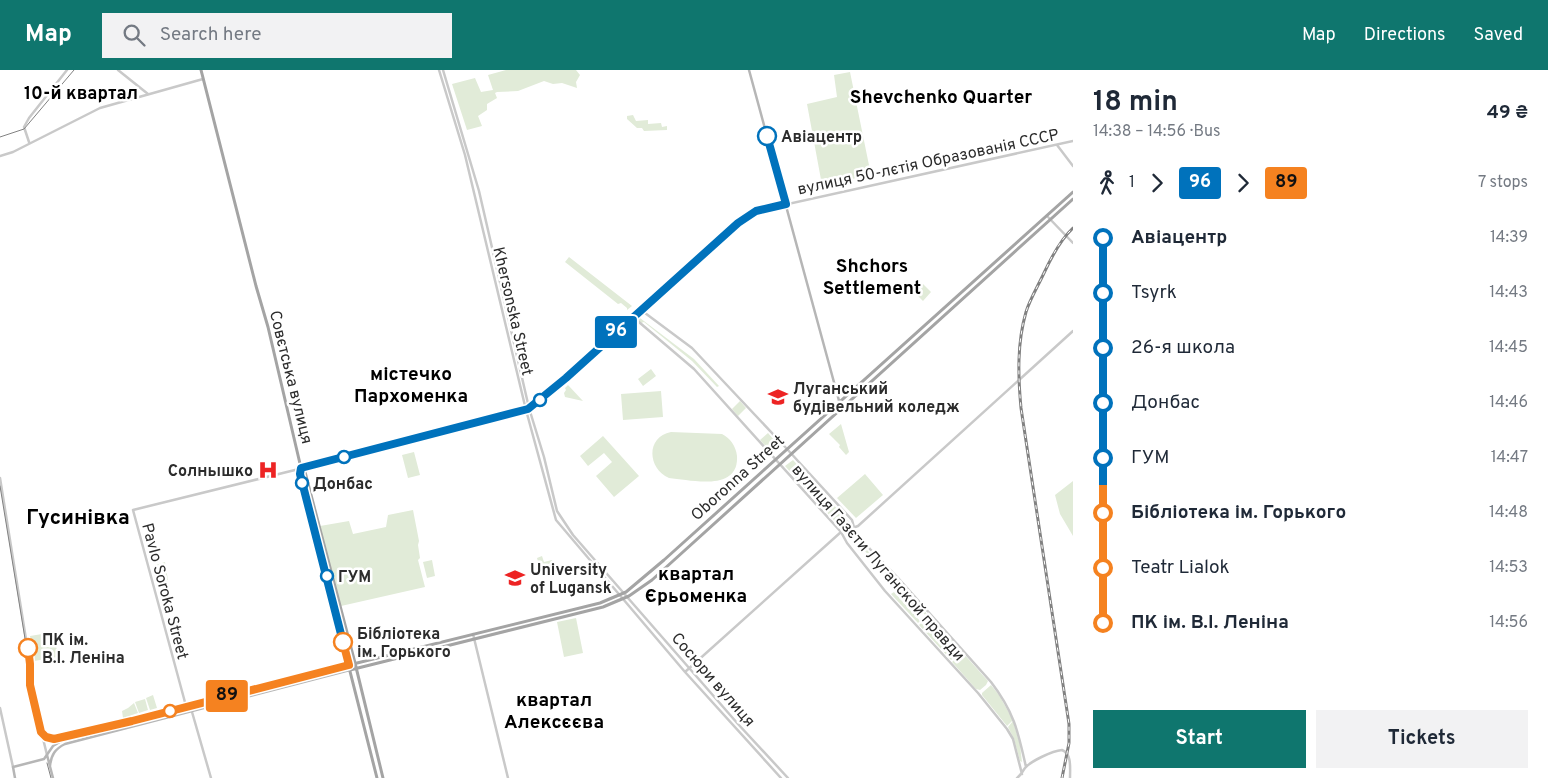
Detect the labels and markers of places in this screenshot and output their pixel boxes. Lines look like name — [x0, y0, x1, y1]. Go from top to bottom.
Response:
marker: Авіацентр — [757, 126, 777, 146]
place label: Авіацентр — [781, 128, 862, 148]
place label: Луганський будівельний коледж — [793, 380, 960, 418]
school or university icon: Луганський будівельний коледж — [767, 386, 789, 408]
unlabelled marker — [533, 393, 547, 407]
unlabelled marker — [337, 450, 351, 464]
hospital icon: Солнышко — [257, 459, 279, 481]
place label: Солнышко — [168, 462, 253, 482]
place label: Донбас — [313, 475, 373, 495]
marker: Донбас — [295, 476, 309, 490]
place label: University of Lugansk — [530, 561, 612, 599]
school or university icon: University of Lugansk — [504, 567, 526, 589]
place label: ГУМ — [338, 568, 371, 588]
marker: ГУМ — [320, 569, 334, 583]
place label: Бібліотека ім. Горького — [357, 625, 451, 663]
place label: ПК ім. В.І. Леніна — [42, 631, 125, 669]
marker: Бібліотека ім. Горького — [333, 632, 353, 652]
marker: ПК ім. В.І. Леніна — [18, 638, 38, 658]
unlabelled marker — [163, 704, 177, 718]

